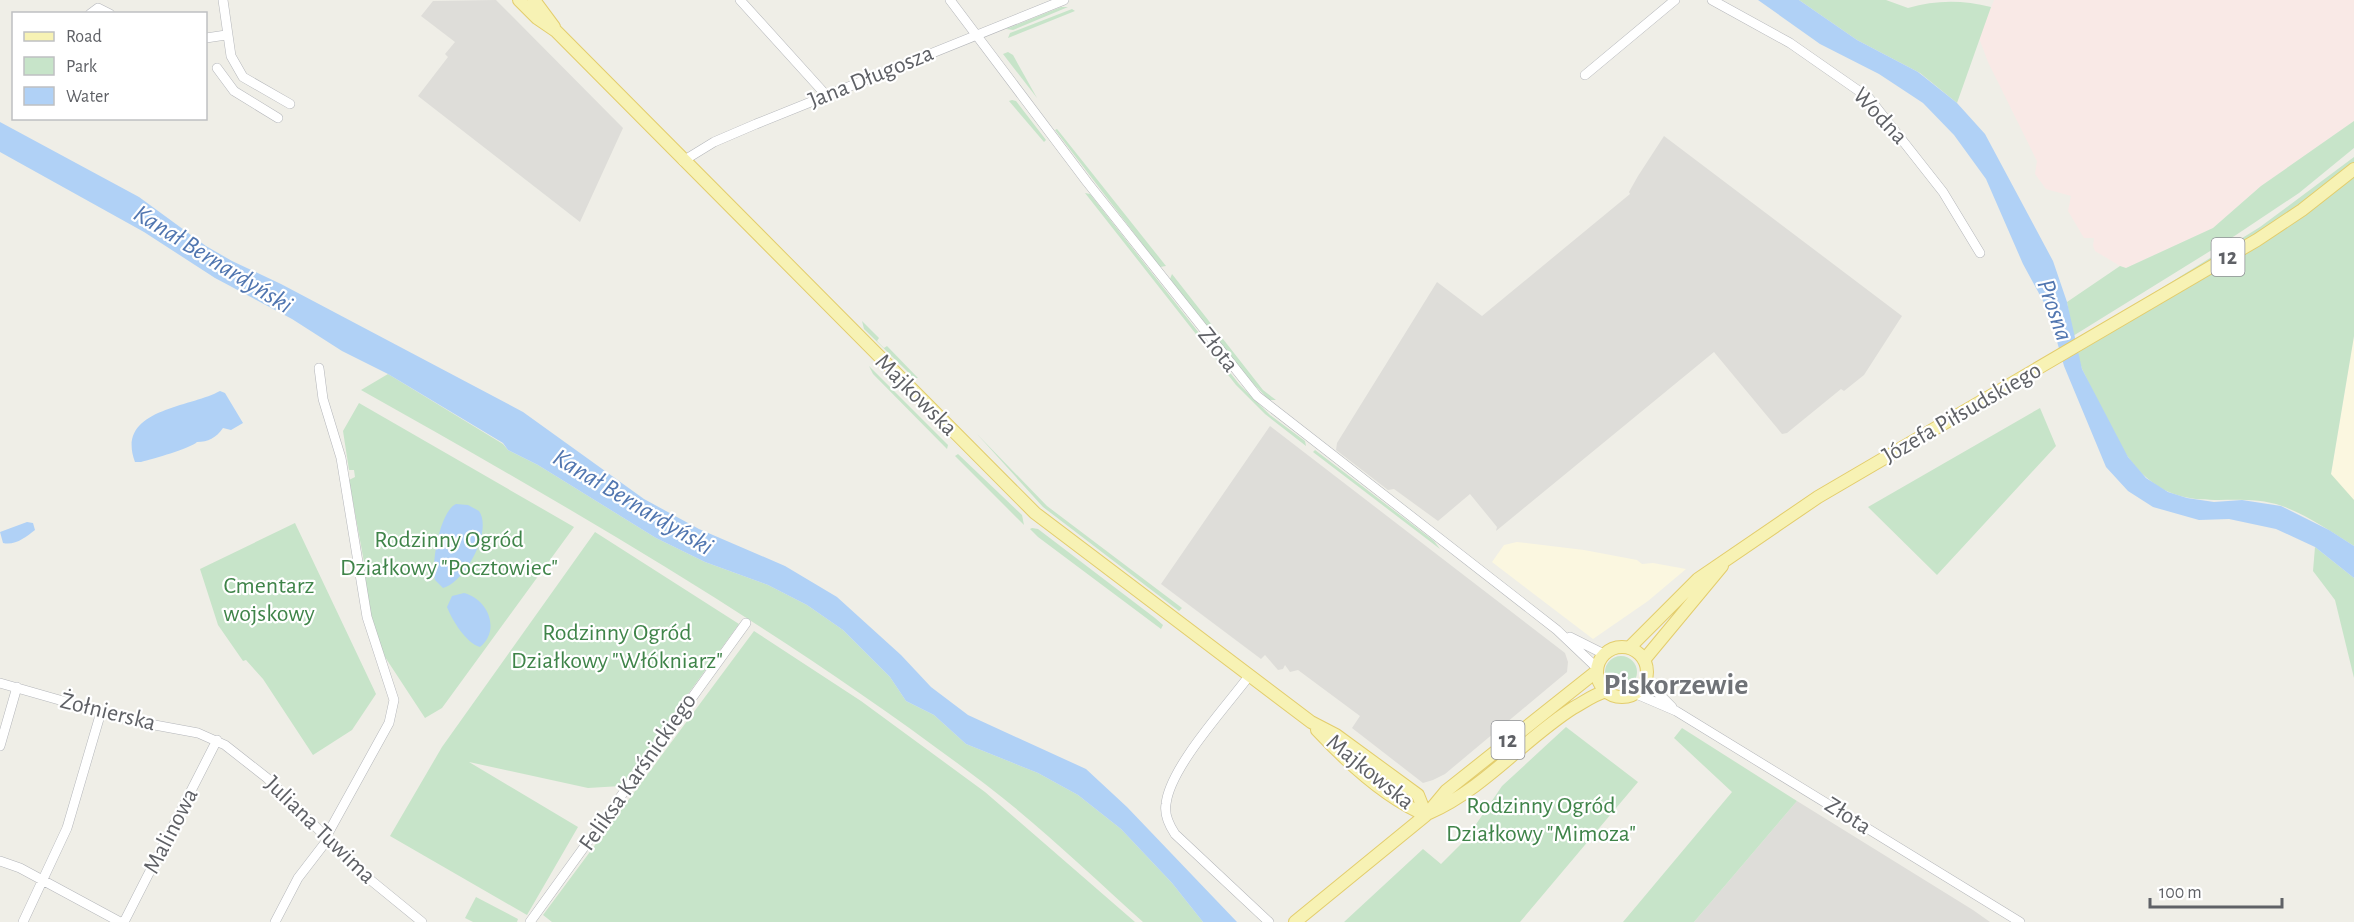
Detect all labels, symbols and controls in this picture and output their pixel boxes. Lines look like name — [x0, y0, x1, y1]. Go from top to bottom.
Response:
legend — [12, 12, 207, 120]
text: Road — [66, 28, 102, 46]
street label: Jana Długosza — [805, 41, 937, 113]
text: Park — [66, 58, 98, 76]
street label: Wodna — [1848, 83, 1912, 149]
text: Water — [66, 88, 109, 106]
water label: Kanał Bernardyński — [129, 200, 297, 318]
road number: 12 — [2212, 238, 2244, 276]
water label: Prosna — [2032, 276, 2078, 344]
street label: Złota — [1193, 323, 1243, 377]
street label: Majkowska — [870, 349, 962, 441]
street label: Józefa Piłsudskiego — [1878, 358, 2046, 468]
water label: Kanał Bernardyński — [548, 444, 718, 560]
park label: Rodzinny Ogród Działkowy "Pocztowiec" — [340, 528, 558, 580]
park label: Cmentarz wojskowy — [223, 574, 315, 626]
park label: Rodzinny Ogród Działkowy "Włókniarz" — [511, 621, 723, 673]
district label: Piskorzewie — [1604, 670, 1749, 700]
street label: Żołnierska — [58, 688, 158, 735]
street label: Feliksa Karśnickiego — [575, 689, 701, 855]
road number: 12 — [1492, 721, 1524, 759]
street label: Majkowska — [1322, 730, 1418, 814]
street label: Juliana Tuwima — [260, 771, 380, 889]
street label: Malinowa — [139, 784, 203, 878]
street label: Złota — [1821, 793, 1875, 839]
park label: Rodzinny Ogród Działkowy "Mimoza" — [1446, 794, 1636, 846]
scale bar — [2150, 871, 2282, 909]
text: 100 m — [2159, 884, 2202, 902]

